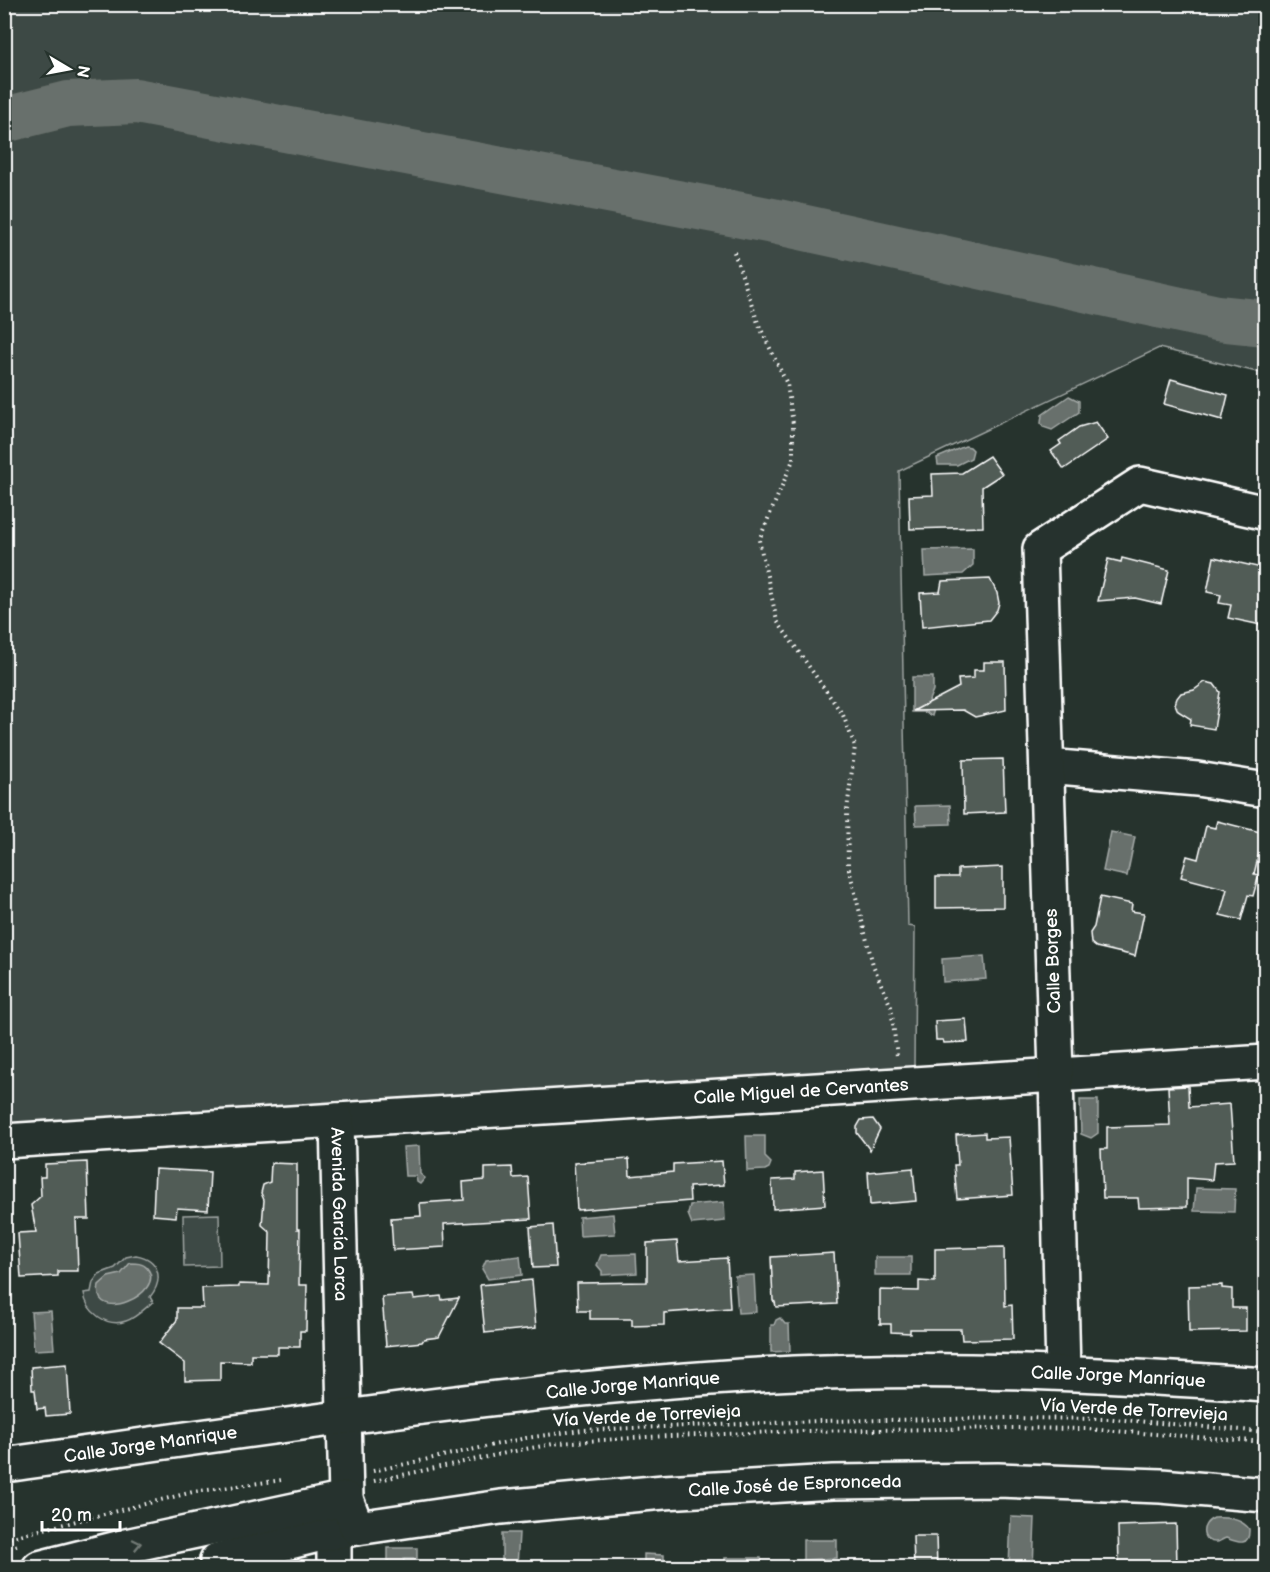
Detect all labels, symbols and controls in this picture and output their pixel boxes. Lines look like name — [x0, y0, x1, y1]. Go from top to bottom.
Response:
north arrow — [39, 39, 99, 99]
text: N — [72, 64, 93, 79]
street label: Calle Borges — [1041, 908, 1065, 1014]
street label: Calle Miguel de Cervantes — [693, 1074, 909, 1108]
street label: Avenida García Lorca — [327, 1127, 352, 1302]
street label: Calle Jorge Manrique — [1031, 1362, 1206, 1391]
street label: Calle Jorge Manrique — [545, 1367, 721, 1403]
street label: Vía Verde de Torrevieja — [1040, 1395, 1228, 1425]
street label: Vía Verde de Torrevieja — [553, 1401, 741, 1431]
street label: Calle Jorge Manrique — [63, 1421, 239, 1467]
street label: Calle José de Espronceda — [687, 1471, 902, 1501]
scale bar — [42, 1494, 120, 1532]
text: 20 m — [51, 1505, 92, 1526]
one-way arrow — [131, 1538, 141, 1551]

